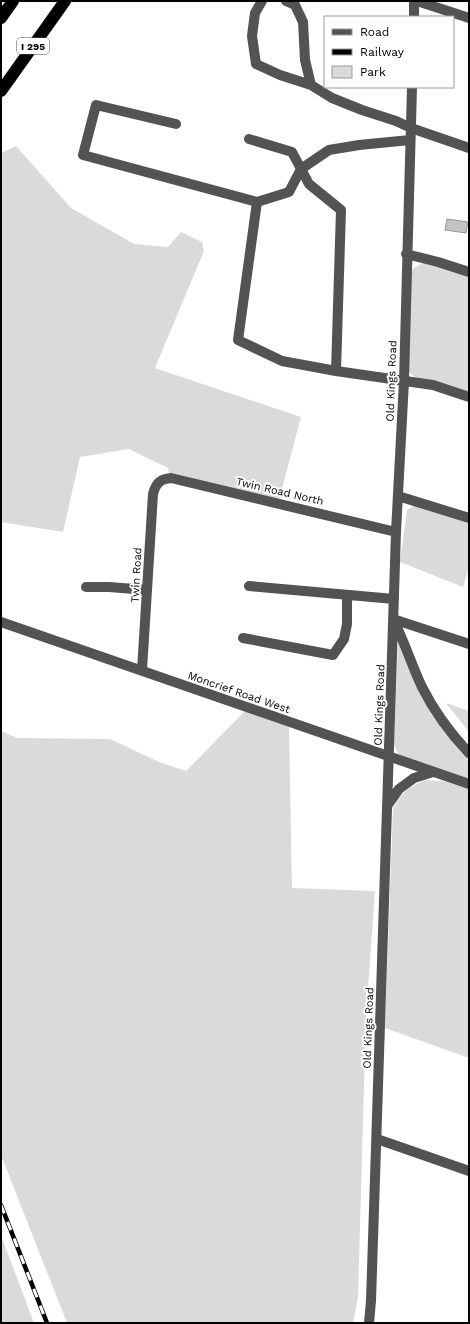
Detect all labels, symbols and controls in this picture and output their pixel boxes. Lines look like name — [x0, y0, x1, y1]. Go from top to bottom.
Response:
legend — [324, 16, 454, 88]
text: Road — [360, 25, 389, 39]
road number: I 295 — [17, 38, 49, 54]
text: Railway — [360, 45, 405, 59]
text: Park — [360, 65, 386, 79]
street label: Old Kings Road — [384, 340, 399, 422]
street label: Twin Road North — [235, 475, 325, 508]
street label: Twin Road — [129, 547, 144, 603]
street label: Old Kings Road — [372, 664, 387, 746]
street label: Moncrief Road West — [186, 669, 292, 716]
street label: Old Kings Road — [361, 987, 376, 1069]

